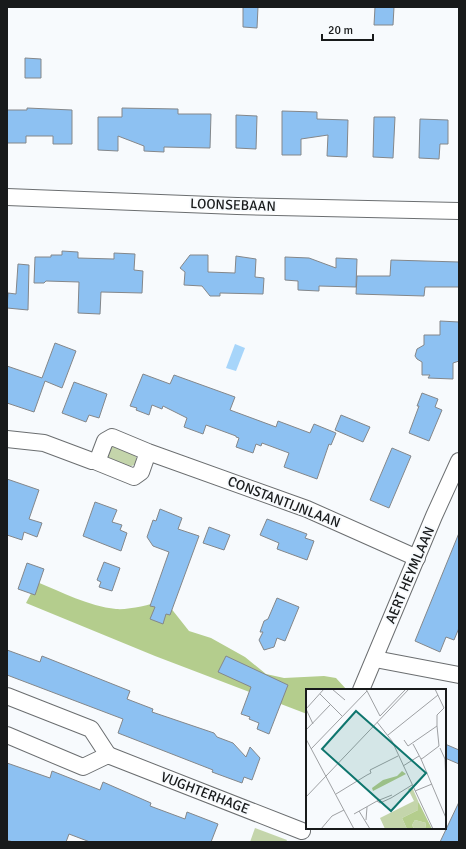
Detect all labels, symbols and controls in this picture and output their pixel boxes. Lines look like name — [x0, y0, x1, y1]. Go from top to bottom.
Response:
scale bar — [322, 16, 373, 42]
text: 20 m — [328, 23, 353, 38]
street label: LOONSEBAAN — [190, 195, 276, 215]
street label: CONSTANTIJNLAAN — [225, 473, 343, 531]
street label: AERT HEYMLAAN — [382, 524, 438, 626]
inset map — [306, 689, 446, 829]
street label: VUGHTERHAGE — [158, 768, 252, 818]

